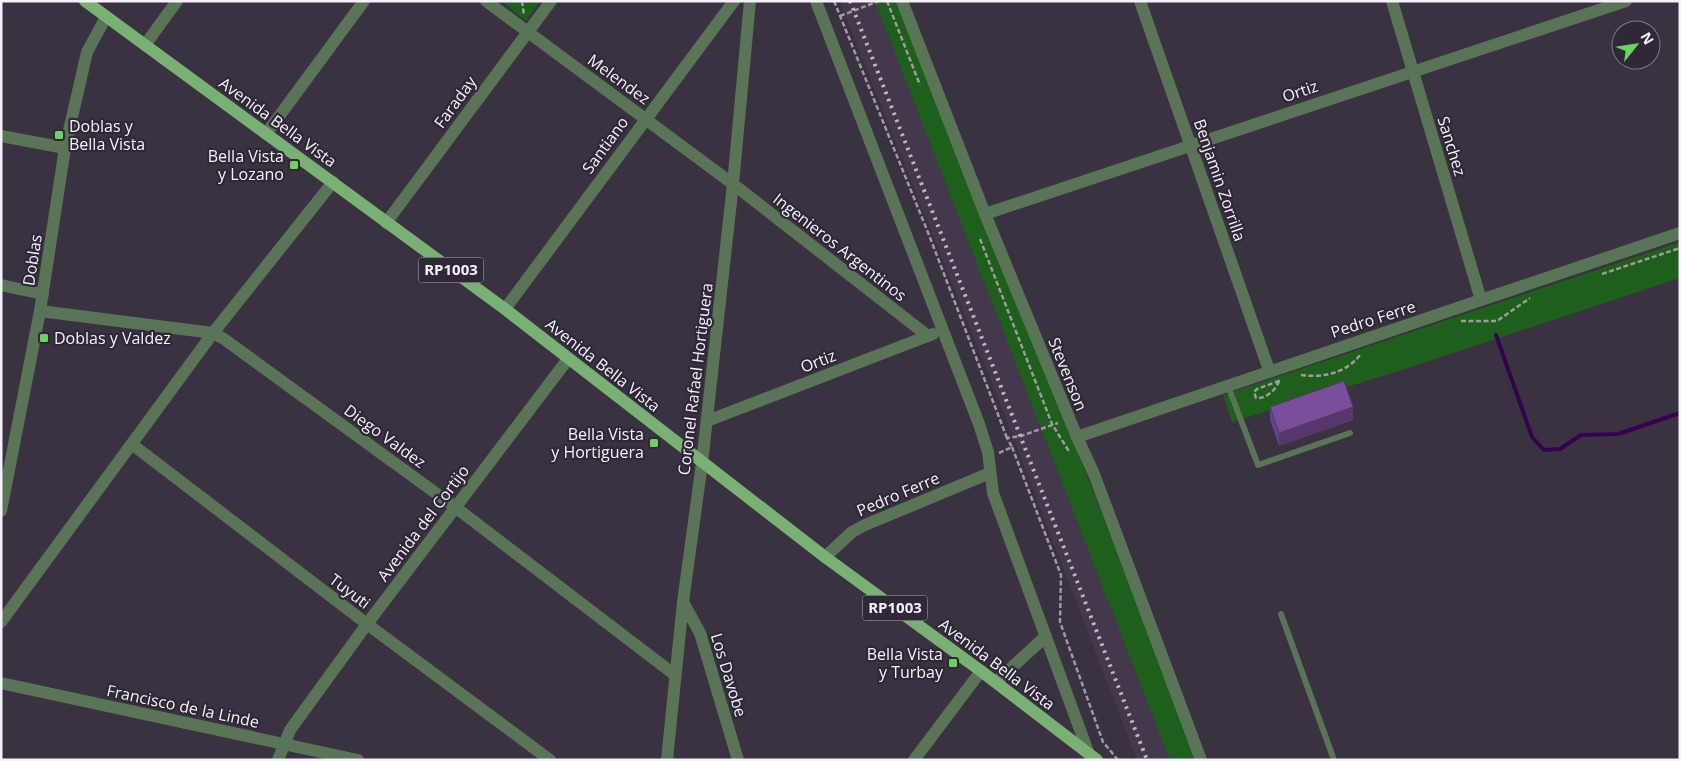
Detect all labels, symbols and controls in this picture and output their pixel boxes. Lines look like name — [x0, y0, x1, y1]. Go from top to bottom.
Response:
north arrow — [1611, 20, 1661, 70]
text: N — [1637, 29, 1659, 48]
street label: Melendez — [583, 49, 655, 109]
street label: Faraday — [429, 71, 482, 132]
street label: Avenida Bella Vista — [215, 72, 341, 172]
street label: Ortiz — [1279, 75, 1321, 107]
street label: Santiano — [577, 112, 633, 178]
street label: Sanchez — [1432, 113, 1472, 179]
place label: Doblas y Bella Vista — [69, 115, 145, 155]
street label: Benjamin Zorrilla — [1189, 116, 1251, 244]
marker: Doblas y Bella Vista — [53, 129, 65, 141]
place label: Bella Vista y Lozano — [208, 145, 284, 185]
marker: Bella Vista y Lozano — [288, 159, 300, 171]
street label: Ingenieros Argentinos — [769, 188, 911, 306]
street label: Doblas — [17, 233, 47, 287]
road number: RP1003 — [418, 258, 484, 282]
street label: Coronel Rafael Hortiguera — [672, 282, 718, 476]
street label: Pedro Ferre — [1328, 295, 1418, 343]
street label: Avenida Bella Vista — [541, 313, 665, 417]
place label: Doblas y Valdez — [54, 327, 171, 349]
marker: Doblas y Valdez — [38, 332, 50, 344]
street label: Stevenson — [1043, 334, 1093, 414]
street label: Ortiz — [797, 344, 839, 378]
street label: Diego Valdez — [340, 399, 430, 473]
place label: Bella Vista y Hortiguera — [551, 423, 644, 463]
marker: Bella Vista y Hortiguera — [648, 437, 660, 449]
street label: Avenida del Cortijo — [372, 460, 474, 586]
street label: Pedro Ferre — [853, 467, 943, 521]
street label: Tuyuti — [325, 568, 375, 614]
road number: RP1003 — [862, 596, 928, 620]
street label: Avenida Bella Vista — [934, 613, 1060, 715]
street label: Los Davobe — [706, 630, 752, 720]
place label: Bella Vista y Turbay — [867, 643, 944, 683]
marker: Bella Vista y Turbay — [947, 657, 959, 669]
street label: Francisco de la Linde — [105, 679, 261, 733]

